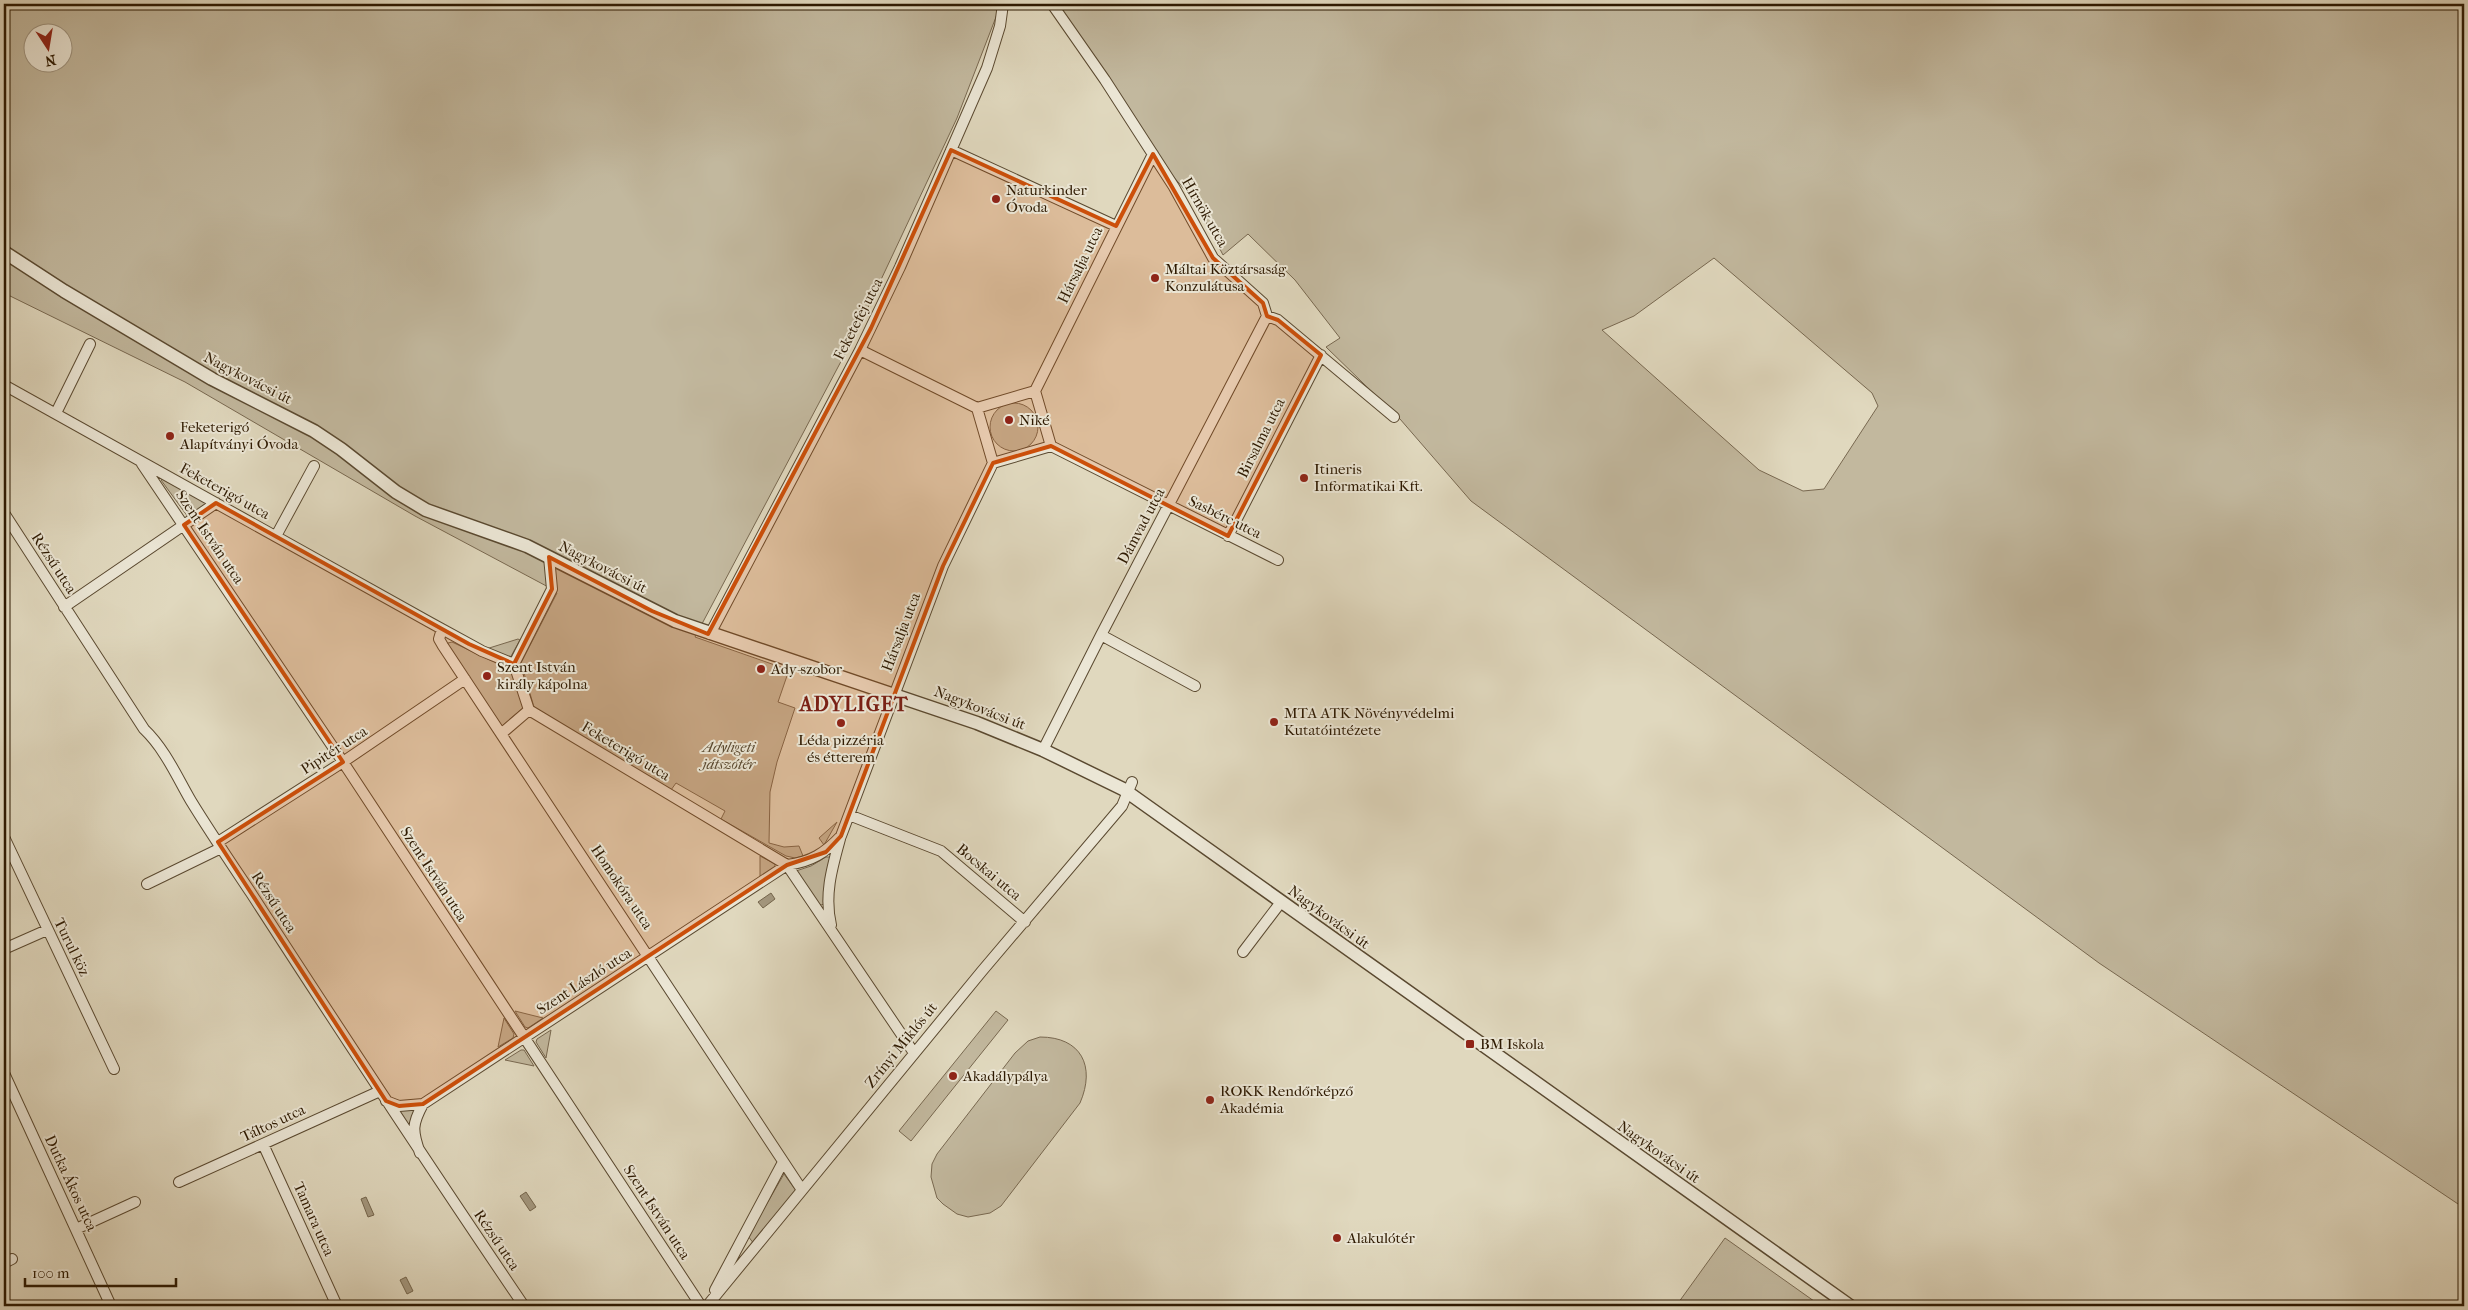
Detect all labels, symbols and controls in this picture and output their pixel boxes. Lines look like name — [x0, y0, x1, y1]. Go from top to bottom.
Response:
north arrow — [22, 22, 72, 72]
text: N — [43, 51, 58, 70]
street label: Hírnök utca — [1178, 174, 1233, 251]
place label: Naturkinder Óvoda — [1006, 181, 1087, 216]
marker: Naturkinder Óvoda — [990, 193, 1002, 205]
street label: Hársalja utca — [1054, 223, 1107, 306]
place label: Máltai Köztársaság Konzulátusa — [1165, 260, 1287, 295]
marker: Máltai Köztársaság Konzulátusa — [1149, 272, 1161, 284]
street label: Feketefej utca — [830, 274, 887, 363]
street label: Nagykovácsi út — [201, 348, 296, 408]
street label: Birsalma utca — [1233, 394, 1289, 481]
place label: Niké — [1019, 411, 1050, 429]
marker: Niké — [1003, 414, 1015, 426]
place label: Feketerigó Alapítványi Óvoda — [179, 418, 300, 453]
marker: Feketerigó Alapítványi Óvoda — [164, 430, 176, 442]
street label: Feketerigó utca — [177, 459, 274, 524]
place label: Itineris Informatikai Kft. — [1314, 460, 1423, 495]
marker: Itineris Informatikai Kft. — [1298, 472, 1310, 484]
street label: Dámvad utca — [1113, 484, 1169, 567]
street label: Szent István utca — [172, 487, 249, 588]
street label: Sasbérc utca — [1186, 492, 1265, 543]
street label: Rézsű utca — [28, 529, 81, 598]
street label: Nagykovácsi út — [556, 537, 651, 597]
street label: Hársalja utca — [878, 589, 925, 674]
place label: Szent István király kápolna — [497, 658, 589, 693]
place label: Ady-szobor — [770, 660, 843, 678]
marker: Ady-szobor — [755, 663, 767, 675]
marker: Szent István király kápolna — [481, 670, 493, 682]
street label: Nagykovácsi út — [932, 682, 1029, 734]
district label: ADYLIGET — [797, 693, 909, 716]
place label: MTA ATK Növényvédelmi Kutatóintézete — [1284, 704, 1455, 739]
marker: MTA ATK Növényvédelmi Kutatóintézete — [1268, 716, 1280, 728]
marker: Léda pizzéria és étterem — [835, 717, 847, 729]
street label: Feketerigó utca — [579, 718, 674, 785]
street label: Pipitér utca — [297, 721, 371, 778]
place label: Léda pizzéria és étterem — [798, 731, 885, 766]
park label: Adyligeti játszótér — [699, 738, 757, 773]
street label: Szent István utca — [397, 823, 472, 926]
street label: Bocskai utca — [953, 840, 1026, 905]
street label: Homokóra utca — [587, 841, 657, 934]
street label: Rézsű utca — [248, 868, 301, 937]
street label: Nagykovácsi út — [1285, 881, 1374, 953]
street label: Turul köz — [50, 915, 94, 979]
street label: Szent László utca — [533, 943, 636, 1018]
street label: Zrínyi Miklós út — [861, 998, 941, 1091]
place label: BM Iskola — [1480, 1035, 1545, 1053]
marker: BM Iskola — [1464, 1038, 1476, 1050]
place label: Akadálypálya — [962, 1067, 1049, 1085]
marker: Akadálypálya — [947, 1070, 959, 1082]
place label: ROKK Rendőrképző Akadémia — [1219, 1082, 1354, 1117]
marker: ROKK Rendőrképző Akadémia — [1204, 1094, 1216, 1106]
street label: Táltos utca — [238, 1100, 309, 1146]
street label: Nagykovácsi út — [1614, 1117, 1704, 1187]
street label: Dutka Ákos utca — [41, 1132, 102, 1235]
street label: Szent István utca — [620, 1161, 695, 1264]
street label: Tamara utca — [290, 1179, 339, 1260]
street label: Rézsű utca — [470, 1206, 524, 1275]
place label: Alakulótér — [1346, 1229, 1415, 1247]
marker: Alakulótér — [1331, 1232, 1343, 1244]
scale bar — [25, 1255, 176, 1287]
text: 100 m — [32, 1264, 70, 1282]

